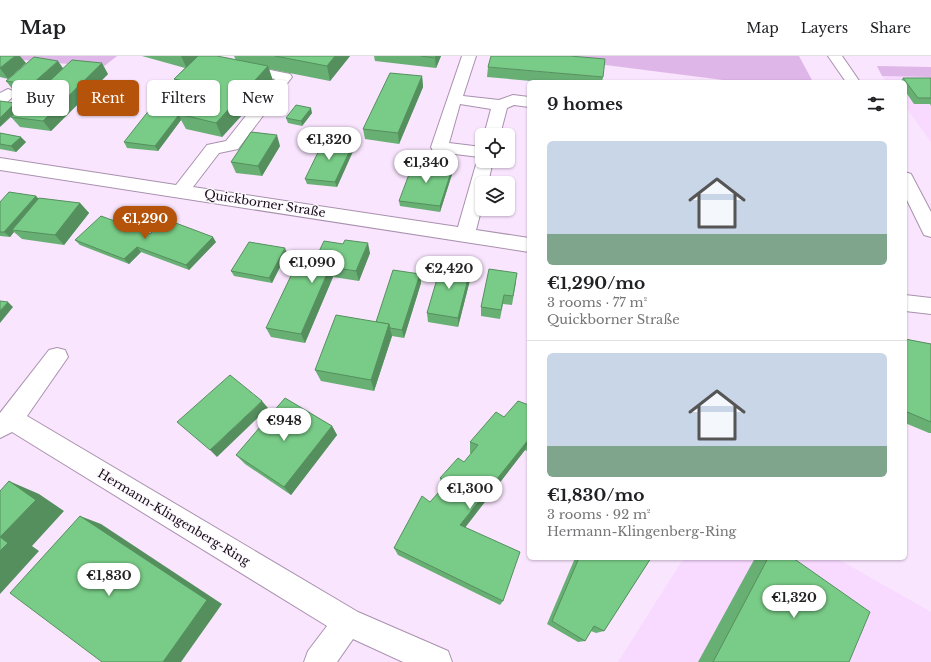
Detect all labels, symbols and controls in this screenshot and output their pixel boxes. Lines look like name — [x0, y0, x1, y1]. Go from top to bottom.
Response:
text: Map — [20, 16, 66, 39]
text: Map — [746, 19, 779, 37]
text: Layers — [801, 19, 848, 37]
text: Share — [870, 19, 911, 37]
chip: Buy — [12, 80, 69, 116]
chip: Rent — [77, 80, 139, 116]
chip: Filters — [147, 80, 220, 116]
chip: New — [228, 80, 288, 116]
icon: filters — [865, 93, 887, 115]
text: 9 homes — [547, 94, 623, 115]
pin: €1,320 — [296, 127, 362, 161]
map controls — [475, 128, 515, 216]
button: locate — [475, 128, 515, 168]
text: €1,320 — [306, 131, 352, 148]
pin: €1,340 — [393, 150, 459, 184]
text: €1,340 — [403, 154, 449, 171]
icon: home — [681, 167, 753, 239]
button: layers — [475, 176, 515, 216]
street label: Quickborner Straße — [203, 186, 327, 220]
pin: €1,290 — [112, 206, 178, 240]
text: €1,290 — [122, 210, 168, 227]
pin: €1,090 — [279, 250, 345, 284]
text: €1,090 — [288, 254, 336, 271]
pin: €2,420 — [416, 256, 482, 290]
text: €2,420 — [425, 260, 473, 277]
text: €1,290/mo — [547, 273, 645, 294]
text: 3 rooms · 77 m² — [547, 294, 647, 311]
text: Quickborner Straße — [547, 311, 680, 328]
icon: home — [681, 379, 753, 451]
pin: €948 — [260, 408, 308, 442]
text: €948 — [266, 412, 302, 429]
street label: Hermann-Klingenberg-Ring — [95, 466, 253, 569]
pin: €1,300 — [437, 476, 503, 510]
text: €1,300 — [447, 480, 493, 497]
text: €1,830/mo — [547, 485, 644, 506]
text: 3 rooms · 92 m² — [547, 506, 651, 523]
text: Hermann-Klingenberg-Ring — [547, 523, 736, 540]
pin: €1,830 — [76, 563, 142, 597]
text: €1,830 — [86, 567, 132, 584]
pin: €1,320 — [761, 585, 827, 619]
text: €1,320 — [771, 589, 817, 606]

